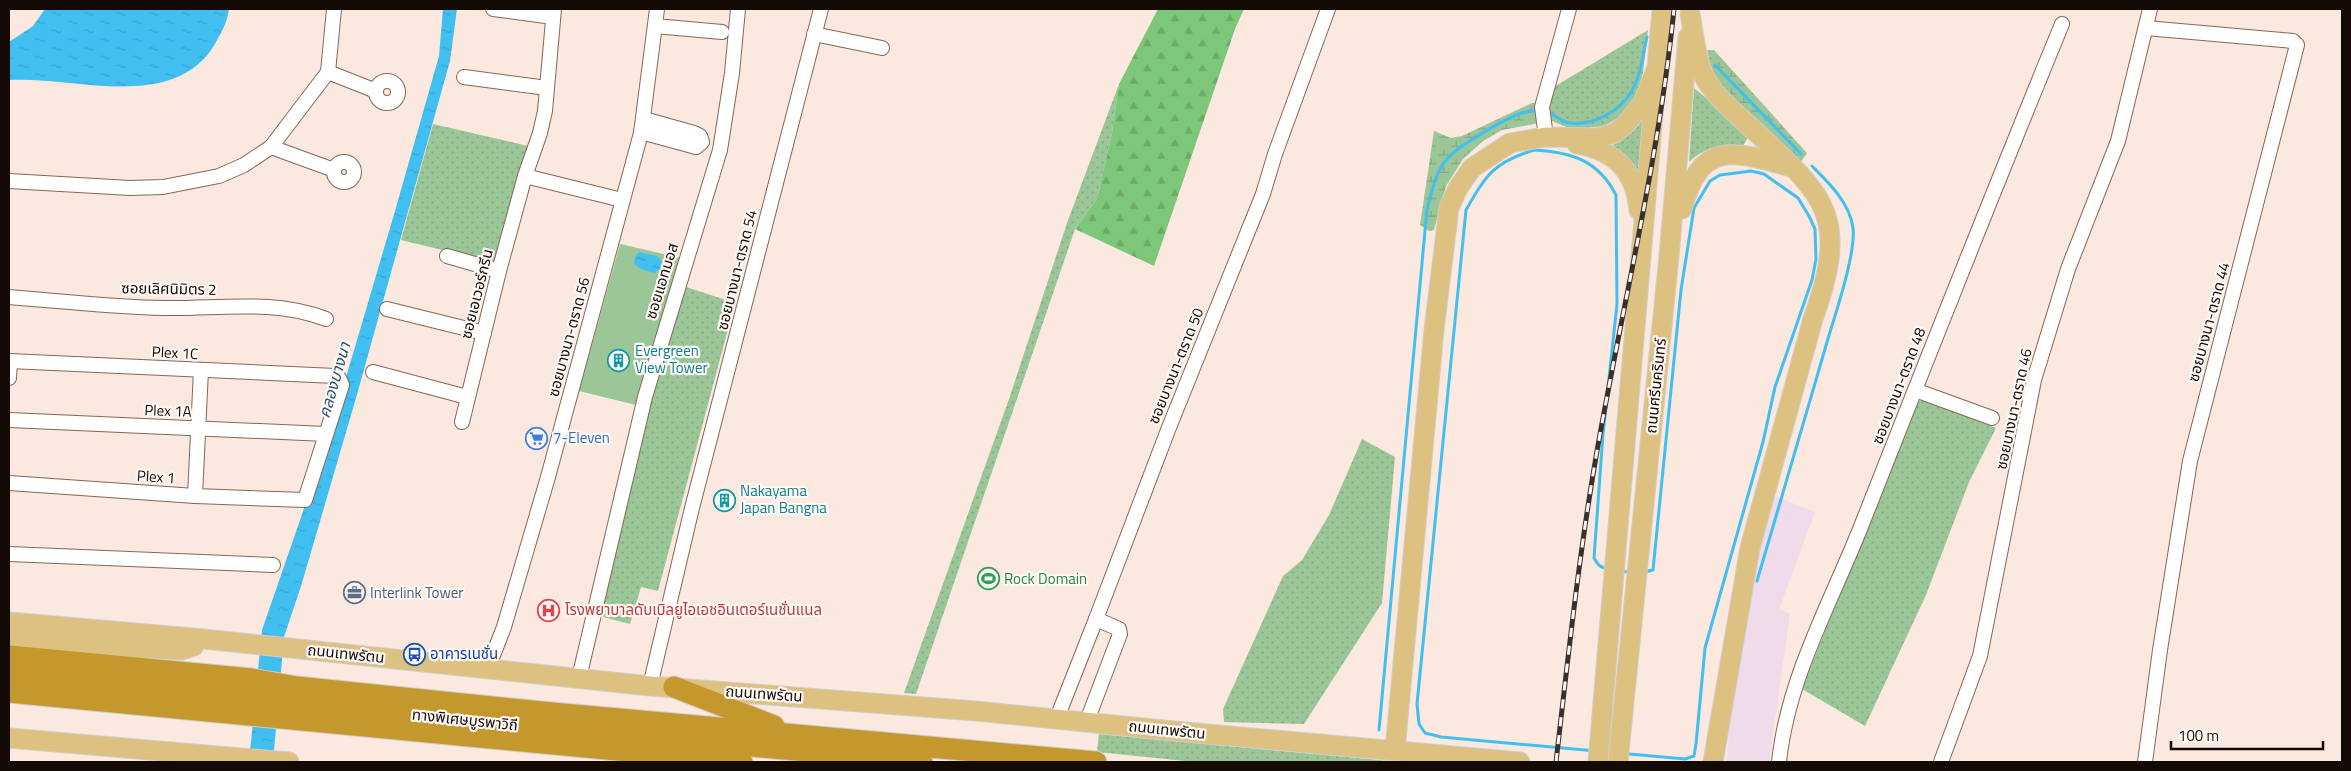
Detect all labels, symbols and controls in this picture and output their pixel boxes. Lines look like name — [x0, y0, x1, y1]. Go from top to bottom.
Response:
street label: ซอยบางนา-ตราด 54 — [710, 207, 763, 332]
street label: ซอยแอทมอส — [639, 240, 684, 322]
street label: ซอยเอเวอร์กรีน — [454, 247, 499, 341]
street label: ซอยบางนา-ตราด 44 — [2181, 259, 2236, 384]
street label: ซอยบางนา-ตราด 56 — [541, 274, 596, 399]
street label: ซอยเลิศนิมิตร 2 — [121, 276, 217, 301]
street label: ซอยบางนา-ตราด 50 — [1142, 304, 1209, 427]
street label: ซอยบางนา-ตราด 48 — [1866, 324, 1931, 447]
street label: ถนนศรีนครินทร์ — [1639, 337, 1672, 435]
water label: คลองบางนา — [312, 338, 357, 421]
place label: Evergreen View Tower — [635, 339, 708, 379]
street label: Plex 1C — [151, 340, 199, 365]
street label: ซอยบางนา-ตราด 46 — [1989, 346, 2038, 472]
building icon: Evergreen View Tower — [607, 348, 631, 372]
street label: Plex 1A — [144, 398, 192, 423]
supermarket icon: 7-Eleven — [525, 426, 549, 450]
place label: 7-Eleven — [553, 426, 610, 449]
street label: Plex 1 — [136, 464, 176, 489]
place label: Nakayama Japan Bangna — [740, 479, 827, 519]
building icon: Nakayama Japan Bangna — [712, 488, 736, 512]
sports icon: Rock Domain — [976, 567, 1000, 591]
place label: Rock Domain — [1004, 567, 1087, 590]
office icon: Interlink Tower — [342, 581, 366, 605]
place label: Interlink Tower — [370, 581, 464, 604]
hospital icon: โรงพยาบาลดับเบิลยูไอเอชอินเตอร์เนชั่นแนล — [537, 598, 561, 622]
place label: โรงพยาบาลดับเบิลยูไอเอชอินเตอร์เนชั่นแนล — [565, 598, 822, 621]
street label: ถนนเทพรัตน — [306, 638, 386, 669]
bus stop icon: อาคารเนชั่น — [402, 642, 426, 666]
place label: อาคารเนชั่น — [430, 642, 498, 665]
street label: ถนนเทพรัตน — [725, 679, 803, 708]
street label: ทางพิเศษบูรพาวิถี — [411, 703, 519, 736]
street label: ถนนเทพรัตน — [1127, 714, 1207, 745]
scale bar — [2171, 718, 2324, 750]
text: 100 m — [2178, 724, 2219, 747]

